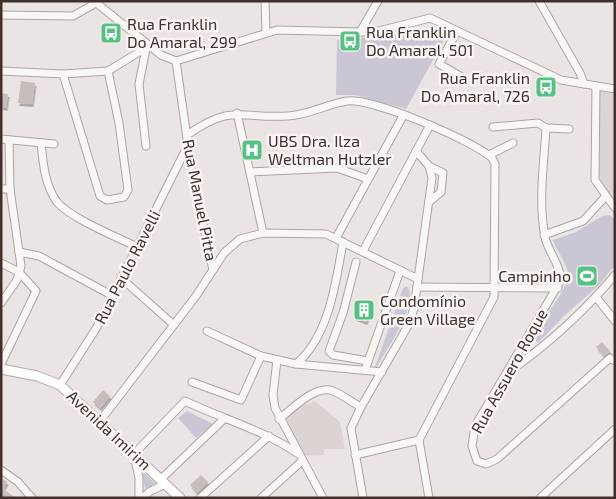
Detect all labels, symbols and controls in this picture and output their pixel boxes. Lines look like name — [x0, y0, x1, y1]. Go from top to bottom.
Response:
place label: Rua Franklin Do Amaral, 299 — [127, 14, 237, 51]
bus stop icon: Rua Franklin Do Amaral, 299 — [99, 21, 123, 45]
place label: Rua Franklin Do Amaral, 501 — [366, 22, 473, 59]
bus stop icon: Rua Franklin Do Amaral, 501 — [338, 29, 362, 53]
place label: Rua Franklin Do Amaral, 726 — [421, 68, 530, 105]
bus stop icon: Rua Franklin Do Amaral, 726 — [534, 75, 558, 99]
place label: UBS Dra. Ilza Weltman Hutzler — [268, 131, 392, 168]
street label: Rua Manuel Pitta — [179, 137, 222, 262]
hospital icon: UBS Dra. Ilza Weltman Hutzler — [240, 138, 264, 162]
street label: Rua Paulo Ravelli — [90, 207, 163, 327]
sports icon: Campinho — [575, 264, 599, 288]
place label: Campinho — [498, 266, 571, 285]
place label: Condomínio Green Village — [380, 291, 475, 328]
building icon: Condomínio Green Village — [352, 298, 376, 322]
street label: Rua Assuero Roque — [466, 305, 551, 436]
street label: Avenida Imirim — [63, 386, 155, 473]

